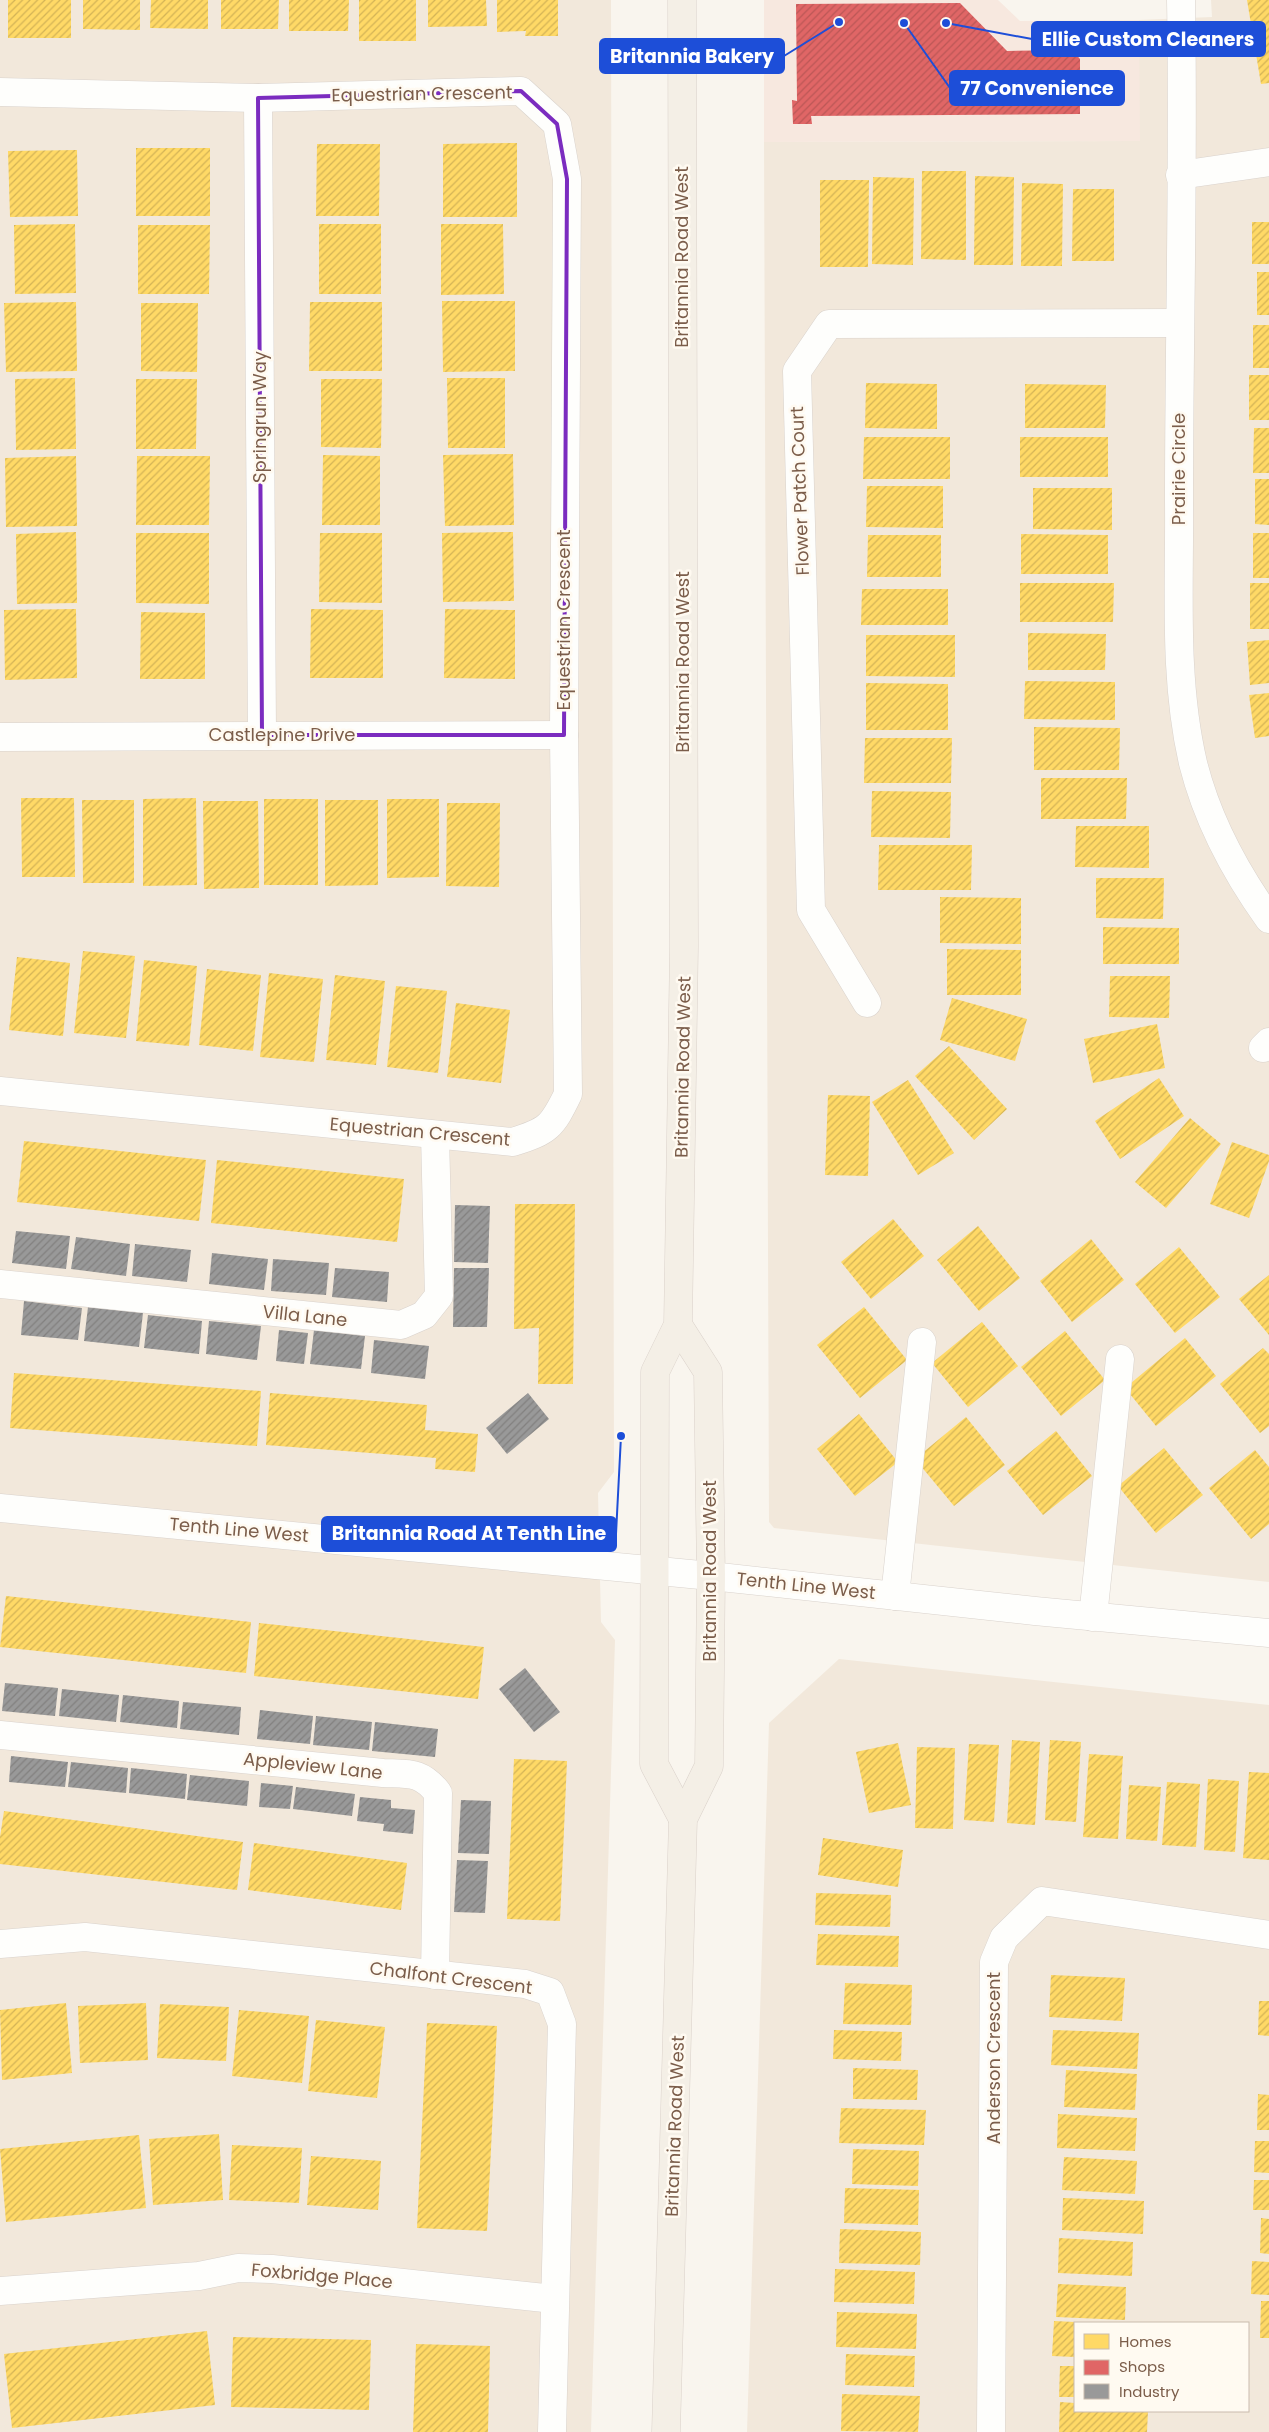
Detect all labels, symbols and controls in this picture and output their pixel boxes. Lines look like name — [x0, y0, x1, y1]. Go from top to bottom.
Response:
callout: Ellie Custom Cleaners — [1032, 22, 1265, 56]
text: Ellie Custom Cleaners — [1042, 26, 1254, 53]
callout: Britannia Bakery — [600, 39, 784, 73]
text: Britannia Bakery — [610, 43, 775, 70]
callout: 77 Convenience — [950, 71, 1124, 105]
text: 77 Convenience — [960, 75, 1114, 102]
street label: Equestrian Crescent — [331, 79, 513, 108]
street label: Britannia Road West — [669, 166, 694, 348]
street label: Springrun Way — [247, 351, 272, 483]
street label: Flower Patch Court — [784, 406, 815, 576]
street label: Prairie Circle — [1166, 413, 1191, 525]
street label: Equestrian Crescent — [551, 530, 576, 711]
street label: Britannia Road West — [670, 571, 695, 753]
street label: Castlepine Drive — [209, 722, 355, 747]
street label: Britannia Road West — [668, 976, 697, 1158]
street label: Equestrian Crescent — [329, 1111, 511, 1152]
street label: Villa Lane — [261, 1299, 349, 1332]
street label: Britannia Road West — [697, 1480, 722, 1662]
street label: Tenth Line West — [168, 1511, 310, 1548]
callout: Britannia Road At Tenth Line — [322, 1517, 616, 1551]
text: Britannia Road At Tenth Line — [332, 1520, 607, 1547]
street label: Tenth Line West — [735, 1566, 877, 1605]
street label: Appleview Lane — [242, 1746, 384, 1785]
street label: Chalfont Crescent — [368, 1955, 534, 2000]
street label: Anderson Crescent — [981, 1972, 1006, 2144]
street label: Britannia Road West — [659, 2035, 690, 2217]
street label: Foxbridge Place — [250, 2257, 394, 2294]
legend — [1074, 2322, 1249, 2412]
text: Homes — [1119, 2331, 1172, 2352]
text: Shops — [1119, 2356, 1165, 2377]
text: Industry — [1119, 2381, 1180, 2402]

